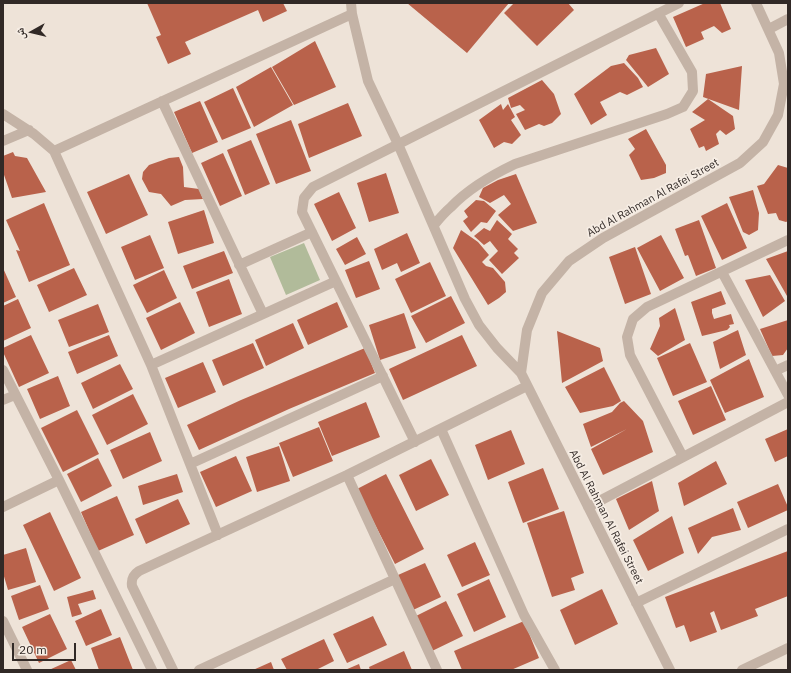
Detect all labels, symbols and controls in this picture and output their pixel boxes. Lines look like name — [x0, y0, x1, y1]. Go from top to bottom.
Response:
north arrow — [12, 12, 52, 52]
text: ش — [12, 27, 28, 40]
street label: Abd Al Rahman Al Rafei Street — [585, 156, 721, 240]
street label: Abd Al Rahman Al Rafei Street — [566, 448, 646, 586]
scale bar — [14, 635, 78, 661]
text: 20 m — [19, 642, 47, 657]

